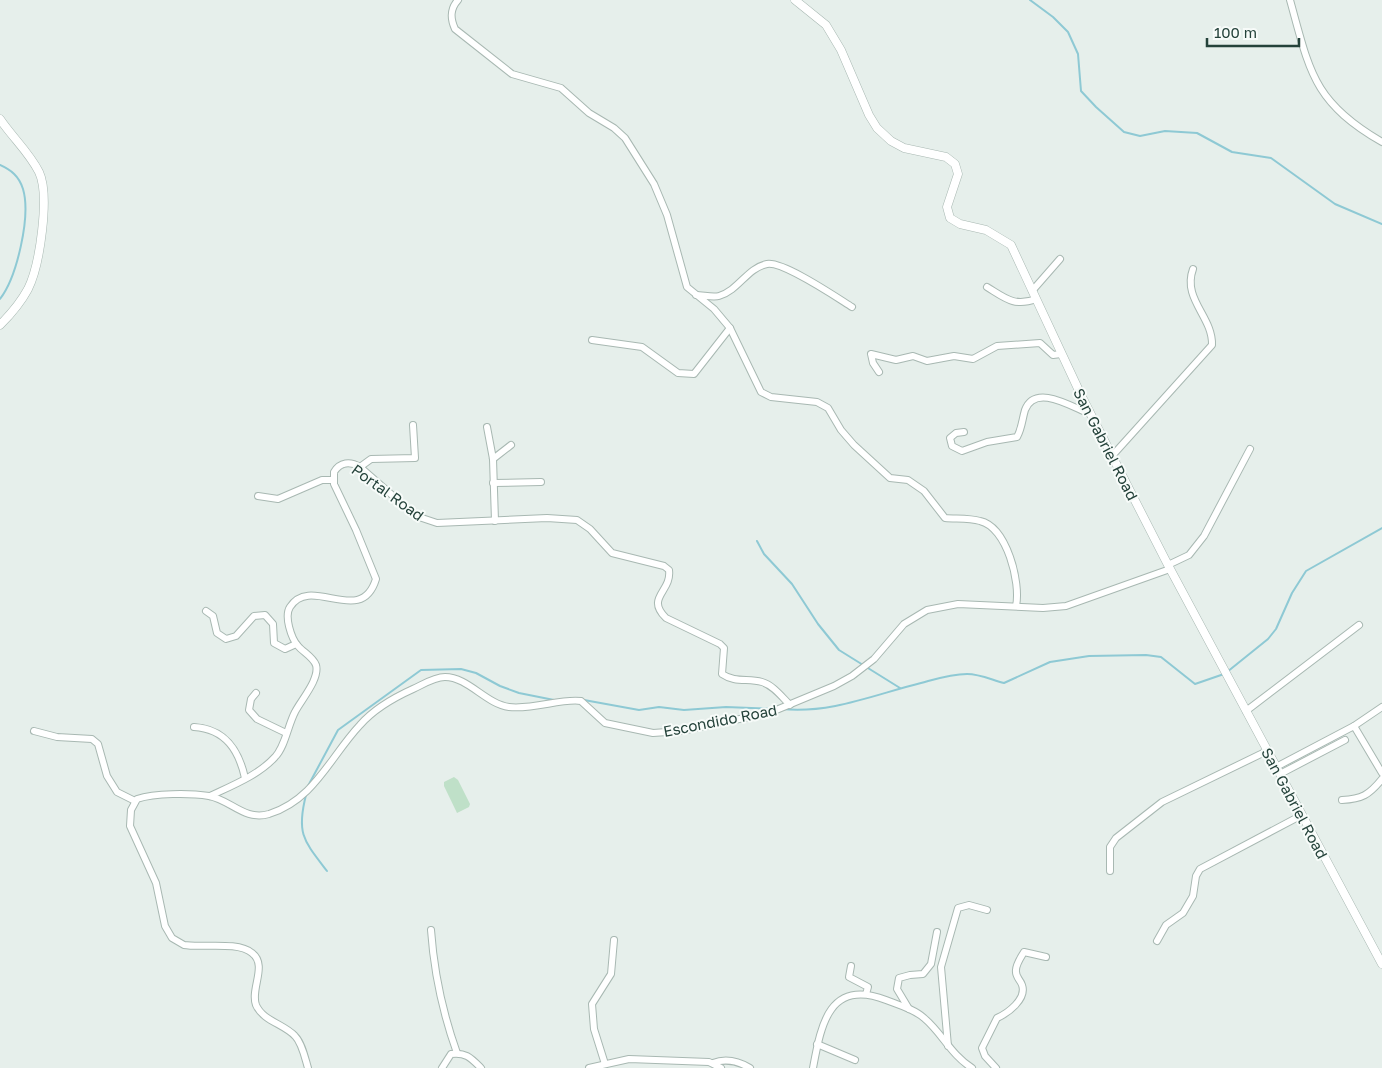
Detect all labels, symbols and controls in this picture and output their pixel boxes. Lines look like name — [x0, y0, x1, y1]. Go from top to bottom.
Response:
scale bar — [1207, 15, 1300, 47]
text: 100 m — [1214, 23, 1257, 41]
street label: San Gabriel Road — [1070, 385, 1142, 503]
street label: Portal Road — [348, 460, 428, 524]
street label: Escondido Road — [662, 700, 778, 740]
street label: San Gabriel Road — [1258, 744, 1332, 862]

